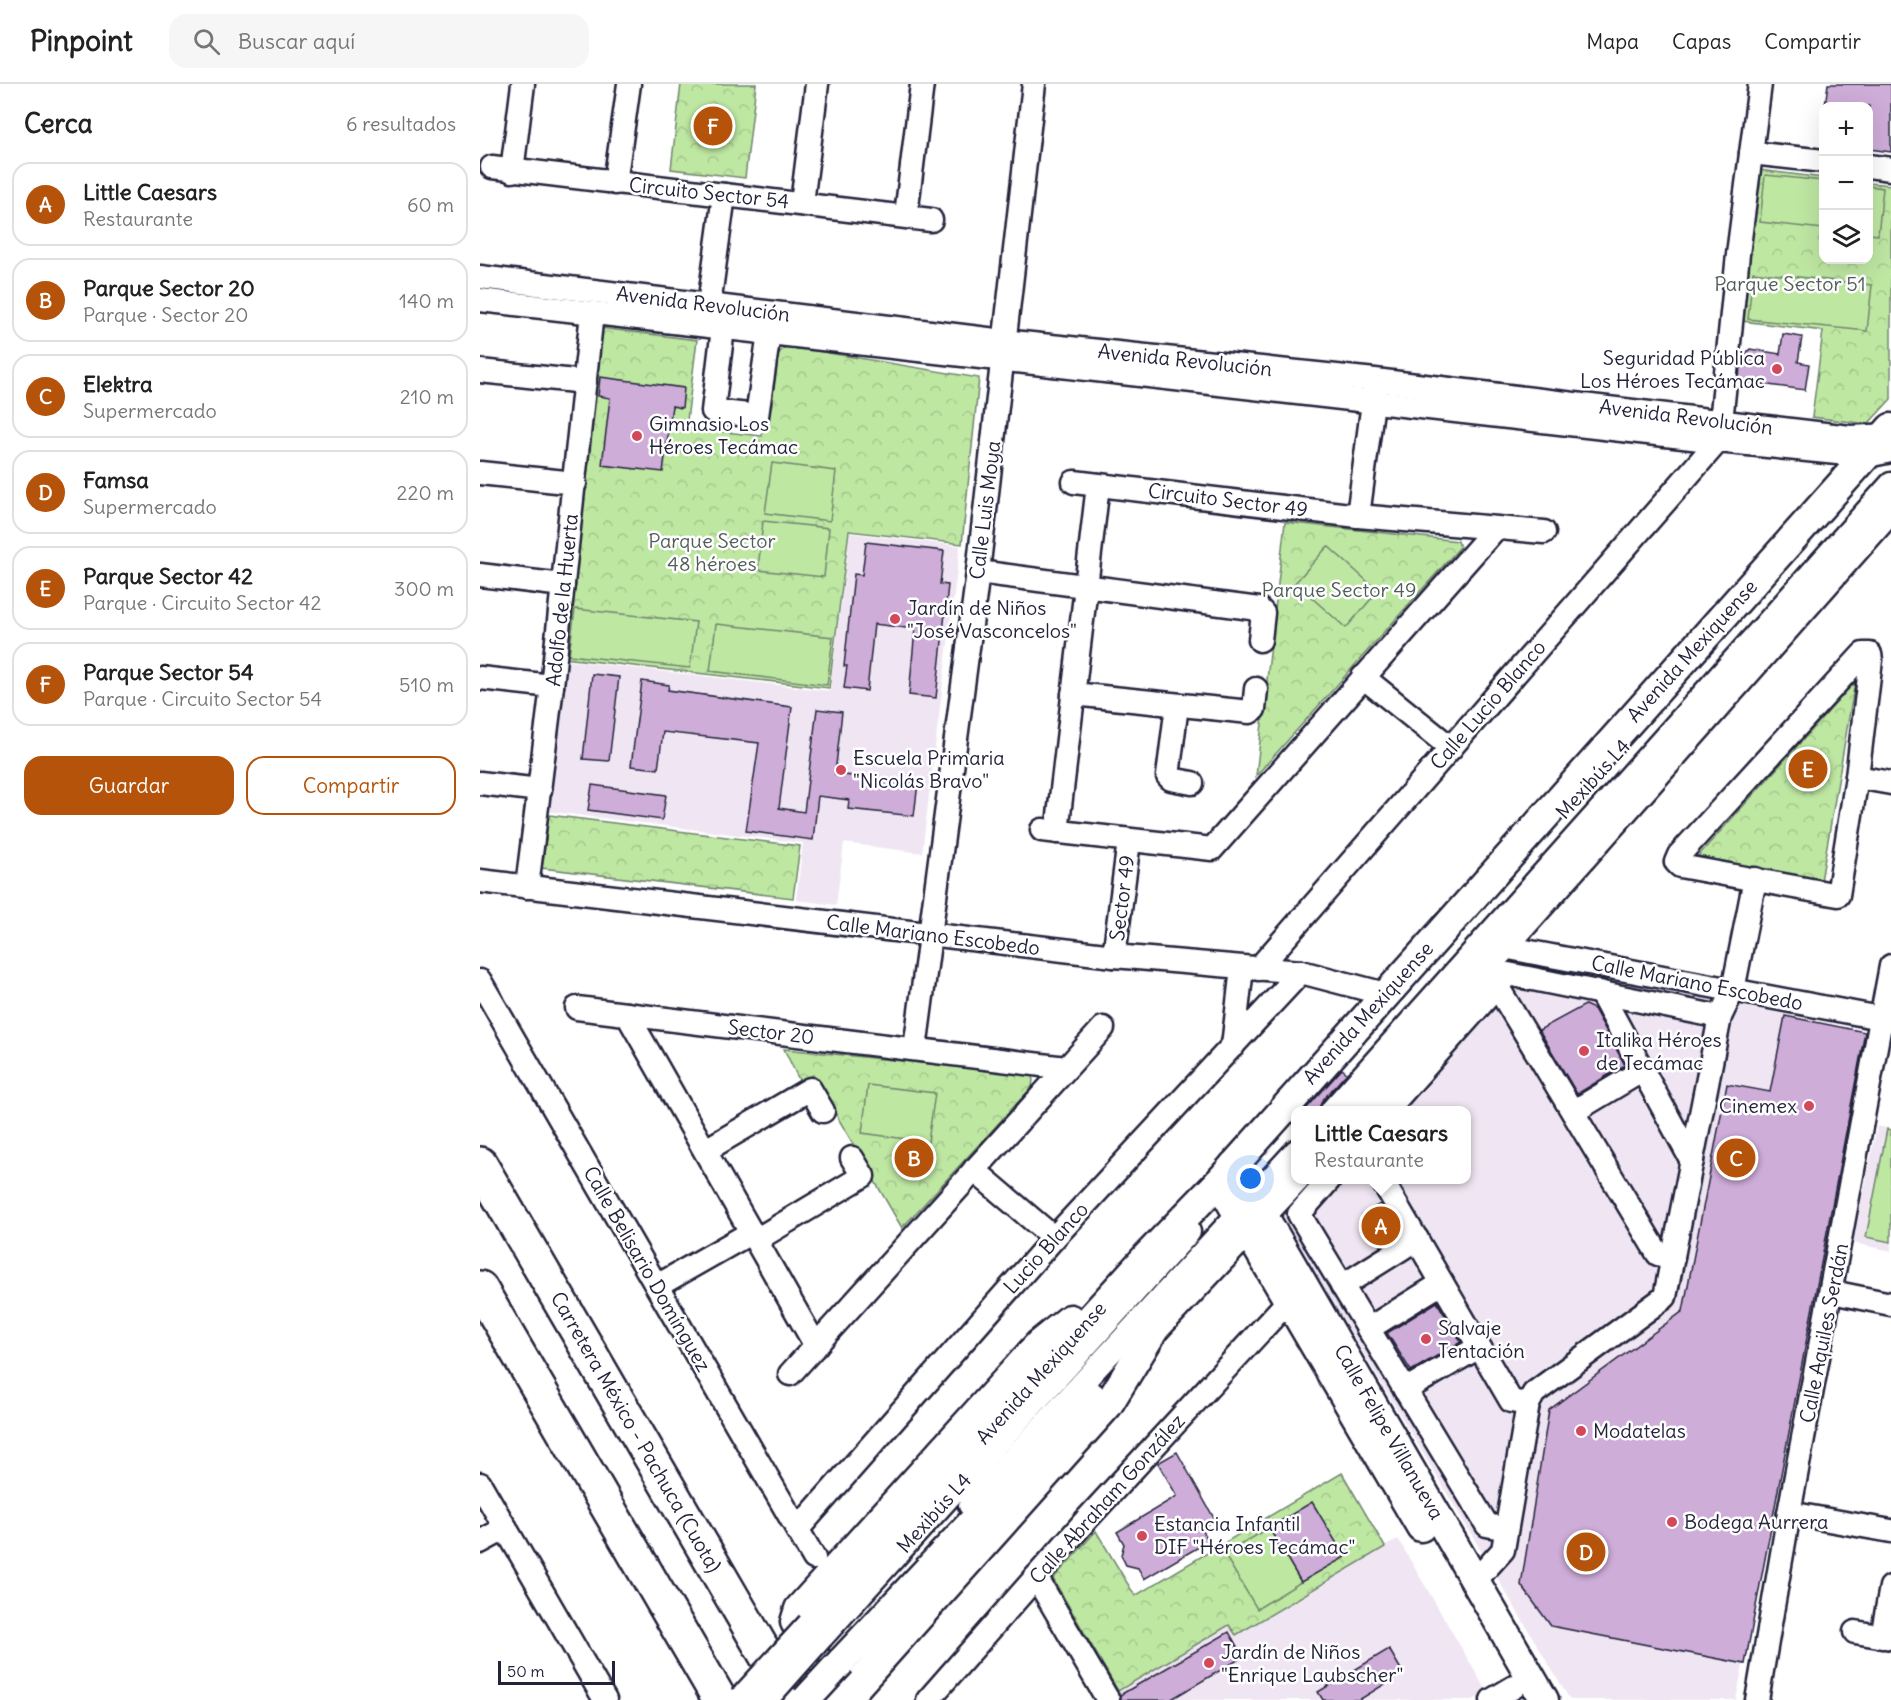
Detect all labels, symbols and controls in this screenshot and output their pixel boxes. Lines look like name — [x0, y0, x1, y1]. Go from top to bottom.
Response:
search box — [169, 14, 589, 68]
text: Pinpoint — [30, 23, 133, 59]
icon: search — [190, 25, 223, 58]
text: Buscar aquí — [238, 27, 355, 55]
text: Mapa — [1586, 28, 1639, 55]
text: Capas — [1672, 28, 1731, 55]
text: Compartir — [1764, 28, 1861, 55]
map controls — [1819, 102, 1873, 264]
button: + — [1819, 102, 1873, 156]
pin: F — [694, 104, 732, 148]
text: Cerca — [24, 107, 93, 140]
text: 6 resultados — [346, 111, 456, 136]
button: − — [1819, 156, 1873, 210]
street label: Circuito Sector 54 — [628, 172, 790, 213]
text: Little Caesars — [83, 178, 217, 206]
text: A — [39, 192, 52, 217]
text: 60 m — [407, 192, 454, 217]
text: Restaurante — [83, 206, 193, 231]
button: layers — [1819, 210, 1873, 264]
park label: Parque Sector 51 — [1714, 271, 1866, 296]
text: Parque Sector 20 — [83, 274, 255, 302]
street label: Avenida Revolución — [615, 280, 791, 327]
text: B — [39, 288, 52, 313]
text: 140 m — [399, 288, 454, 313]
text: Parque · Sector 20 — [83, 302, 248, 327]
street label: Avenida Revolución — [1097, 338, 1273, 381]
place label: Seguridad Pública Los Héroes Tecámac — [1580, 345, 1765, 393]
marker: Seguridad Pública Los Héroes Tecámac — [1770, 362, 1784, 376]
text: Elektra — [83, 370, 153, 398]
text: C — [39, 384, 52, 409]
text: 210 m — [400, 384, 454, 409]
street label: Avenida Revolución — [1598, 393, 1774, 440]
text: Supermercado — [83, 398, 217, 423]
place label: Gimnasio Los Héroes Tecámac — [649, 411, 798, 459]
marker: Gimnasio Los Héroes Tecámac — [630, 429, 644, 443]
street label: Calle Luis Moya — [964, 439, 1005, 581]
text: Famsa — [83, 466, 149, 494]
street label: Circuito Sector 49 — [1147, 477, 1309, 522]
text: D — [38, 480, 53, 505]
text: 220 m — [397, 480, 454, 505]
text: Supermercado — [83, 494, 217, 519]
street label: Adolfo de la Huerta — [540, 512, 583, 688]
park label: Parque Sector 48 héroes — [648, 528, 776, 576]
text: Parque Sector 42 — [83, 562, 253, 590]
street label: Avenida Mexiquense — [1621, 574, 1762, 727]
text: E — [40, 576, 51, 601]
text: 300 m — [394, 576, 454, 601]
park label: Parque Sector 49 — [1261, 577, 1417, 602]
text: Parque · Circuito Sector 42 — [83, 590, 321, 615]
place label: Jardín de Niños "José Vasconcelos" — [907, 595, 1077, 643]
marker: Jardín de Niños "José Vasconcelos" — [888, 612, 902, 626]
street label: Calle Lucio Blanco — [1425, 635, 1551, 775]
text: Parque Sector 54 — [83, 658, 254, 686]
text: F — [40, 672, 51, 697]
text: 510 m — [399, 672, 454, 697]
text: Parque · Circuito Sector 54 — [83, 686, 322, 711]
street label: Mexibús L4 — [1550, 733, 1635, 824]
place label: Escuela Primaria "Nicolás Bravo" — [853, 745, 1005, 793]
pin: E — [1788, 746, 1828, 792]
button: Guardar — [24, 756, 234, 815]
button: Compartir — [246, 756, 456, 815]
marker: Escuela Primaria "Nicolás Bravo" — [834, 763, 848, 777]
street label: Sector 49 — [1104, 854, 1139, 942]
street label: Calle Mariano Escobedo — [825, 909, 1041, 960]
street label: Avenida Mexiquense — [1297, 936, 1438, 1089]
street label: Calle Mariano Escobedo — [1589, 950, 1805, 1015]
street label: Sector 20 — [726, 1014, 816, 1049]
place label: Italika Héroes de Tecámac — [1596, 1027, 1722, 1075]
marker: Italika Héroes de Tecámac — [1577, 1044, 1591, 1058]
place label: Cinemex — [1719, 1093, 1797, 1118]
marker: Cinemex — [1802, 1099, 1816, 1113]
popup — [1291, 1106, 1471, 1184]
text: Little Caesars — [1314, 1119, 1448, 1147]
pin: B — [894, 1136, 934, 1180]
pin: C — [1716, 1136, 1756, 1180]
text: Restaurante — [1314, 1147, 1424, 1172]
street label: Calle Belisario Domínguez — [578, 1162, 717, 1376]
your location — [1236, 1164, 1265, 1193]
street label: Lucio Blanco — [998, 1197, 1093, 1299]
pin: A — [1362, 1204, 1400, 1248]
street label: Calle Aquiles Serdán — [1794, 1241, 1853, 1425]
street label: Carretera México - Pachuca (Cuota) — [546, 1287, 727, 1577]
street label: Avenida Mexiquense — [970, 1296, 1111, 1449]
place label: Salvaje Tentación — [1438, 1315, 1525, 1363]
marker: Salvaje Tentación — [1419, 1332, 1433, 1346]
street label: Calle Felipe Villanueva — [1329, 1340, 1450, 1524]
street label: Calle Abraham González — [1024, 1408, 1190, 1589]
place label: Modatelas — [1593, 1418, 1686, 1443]
marker: Modatelas — [1574, 1424, 1588, 1438]
street label: Mexibús L4 — [891, 1467, 976, 1558]
place label: Bodega Aurrera — [1684, 1509, 1829, 1534]
place label: Estancia Infantil DIF "Héroes Tecámac" — [1154, 1511, 1355, 1559]
marker: Bodega Aurrera — [1665, 1515, 1679, 1529]
marker: Estancia Infantil DIF "Héroes Tecámac" — [1135, 1529, 1149, 1543]
pin: D — [1566, 1530, 1606, 1574]
place label: Jardín de Niños "Enrique Laubscher" — [1221, 1639, 1403, 1687]
marker: Jardín de Niños "Enrique Laubscher" — [1202, 1656, 1216, 1670]
scale bar — [498, 1658, 615, 1686]
text: 50 m — [507, 1661, 545, 1681]

